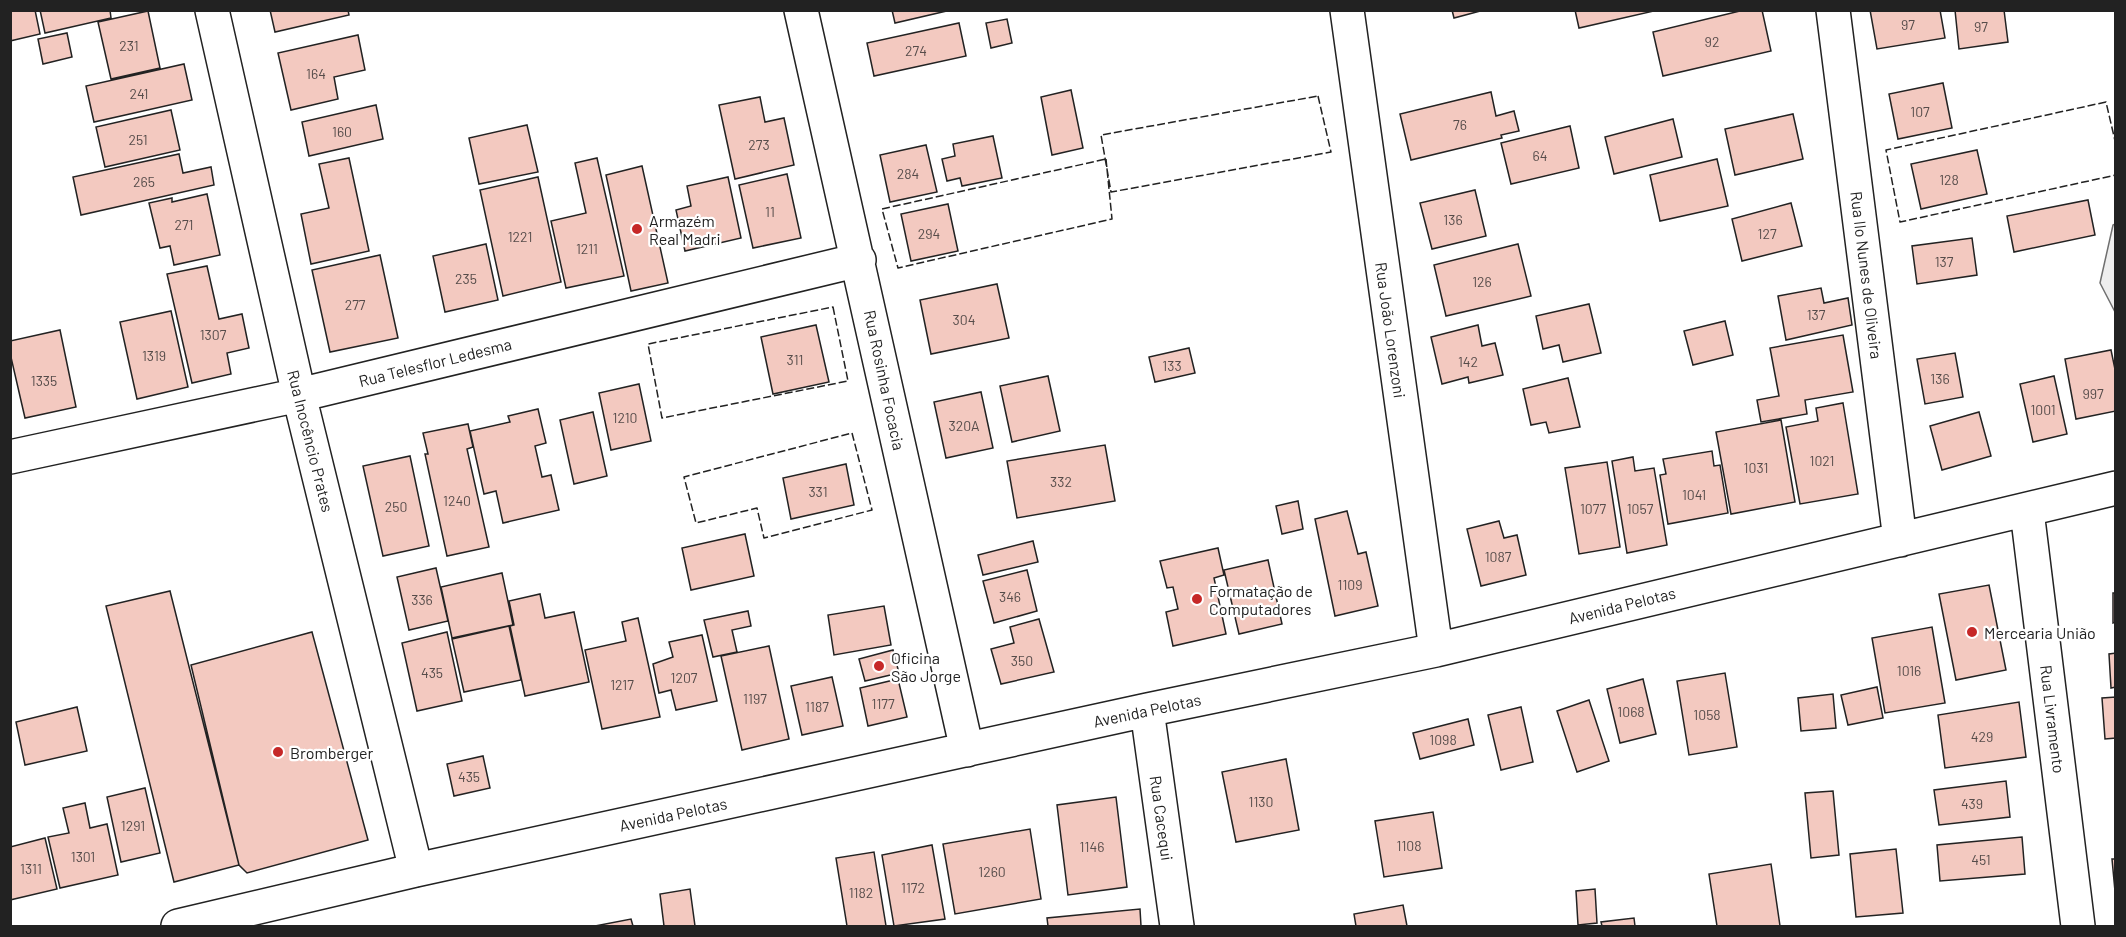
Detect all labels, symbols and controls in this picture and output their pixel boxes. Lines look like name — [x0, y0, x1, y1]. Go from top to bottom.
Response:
house number: 97 — [1901, 16, 1915, 33]
house number: 97 — [1974, 18, 1988, 35]
house number: 92 — [1705, 33, 1719, 50]
house number: 231 — [119, 37, 139, 54]
house number: 274 — [905, 42, 927, 59]
house number: 164 — [306, 65, 326, 82]
house number: 241 — [130, 85, 148, 102]
house number: 107 — [1910, 103, 1930, 120]
house number: 76 — [1453, 116, 1467, 133]
house number: 160 — [332, 123, 352, 140]
house number: 251 — [128, 131, 148, 148]
house number: 273 — [748, 136, 770, 153]
house number: 64 — [1533, 147, 1547, 164]
house number: 284 — [897, 165, 919, 182]
house number: 128 — [1939, 171, 1959, 188]
house number: 265 — [133, 173, 155, 190]
street label: Rua Ilo Nunes de Oliveira — [1847, 190, 1887, 360]
house number: 11 — [765, 203, 775, 220]
place label: Armazém Real Madri — [649, 211, 721, 248]
house number: 136 — [1443, 211, 1463, 228]
house number: 271 — [174, 216, 194, 233]
marker: Armazém Real Madri — [630, 222, 644, 236]
house number: 294 — [918, 225, 940, 242]
house number: 127 — [1757, 225, 1777, 242]
house number: 1221 — [508, 228, 532, 245]
house number: 1211 — [576, 240, 598, 257]
house number: 137 — [1935, 253, 1954, 270]
street label: Rua João Lorenzoni — [1372, 261, 1410, 399]
house number: 235 — [455, 270, 477, 287]
house number: 126 — [1472, 273, 1492, 290]
house number: 277 — [345, 296, 366, 313]
house number: 137 — [1807, 306, 1826, 323]
street label: Rua Rosinha Focacia — [861, 308, 909, 452]
house number: 304 — [953, 311, 975, 328]
house number: 1307 — [200, 326, 227, 343]
street label: Rua Telesflor Ledesma — [357, 334, 513, 390]
house number: 1319 — [142, 347, 166, 364]
house number: 311 — [787, 351, 803, 368]
house number: 142 — [1458, 353, 1478, 370]
house number: 133 — [1162, 357, 1182, 374]
street label: Rua Inocêncio Prates — [284, 368, 338, 514]
house number: 136 — [1930, 370, 1950, 387]
house number: 1335 — [31, 372, 57, 389]
house number: 997 — [2082, 385, 2104, 402]
house number: 1001 — [2030, 401, 2056, 418]
house number: 1210 — [612, 409, 638, 426]
house number: 320A — [948, 417, 980, 434]
house number: 1021 — [1809, 452, 1835, 469]
house number: 1031 — [1744, 459, 1768, 476]
house number: 332 — [1050, 473, 1072, 490]
house number: 331 — [808, 483, 828, 500]
house number: 1041 — [1682, 486, 1706, 503]
house number: 1240 — [443, 492, 471, 509]
house number: 250 — [385, 498, 407, 515]
house number: 1077 — [1580, 500, 1606, 517]
house number: 1057 — [1627, 500, 1654, 517]
house number: 1087 — [1485, 548, 1512, 565]
house number: 1109 — [1337, 576, 1363, 593]
place label: Formatação de Computadores — [1209, 581, 1313, 618]
street label: Avenida Pelotas — [1567, 583, 1677, 627]
house number: 346 — [999, 588, 1021, 605]
house number: 336 — [411, 591, 433, 608]
marker: Formatação de Computadores — [1190, 592, 1204, 606]
place label: Mercearia União — [1984, 623, 2096, 642]
marker: Mercearia União — [1965, 625, 1979, 639]
place label: Oficina São Jorge — [891, 648, 961, 685]
house number: 350 — [1011, 652, 1033, 669]
marker: Oficina São Jorge — [872, 659, 886, 673]
house number: 1016 — [1897, 662, 1921, 679]
house number: 435 — [421, 664, 443, 681]
street label: Rua Livramento — [2037, 664, 2069, 774]
house number: 1207 — [671, 669, 698, 686]
house number: 1217 — [610, 676, 634, 693]
street label: Avenida Pelotas — [1091, 689, 1203, 731]
house number: 1197 — [743, 690, 767, 707]
house number: 1177 — [871, 695, 895, 712]
house number: 1187 — [805, 698, 829, 715]
house number: 1068 — [1617, 703, 1645, 720]
house number: 1058 — [1693, 706, 1721, 723]
house number: 429 — [1971, 728, 1993, 745]
house number: 1098 — [1429, 731, 1457, 748]
place label: Bromberger — [290, 743, 374, 762]
marker: Bromberger — [271, 745, 285, 759]
house number: 435 — [458, 768, 480, 785]
street label: Rua Cacequi — [1147, 774, 1177, 862]
street label: Avenida Pelotas — [617, 793, 729, 835]
house number: 1130 — [1249, 793, 1273, 810]
house number: 439 — [1961, 795, 1983, 812]
house number: 1291 — [121, 817, 145, 834]
house number: 1108 — [1396, 837, 1422, 854]
house number: 1146 — [1080, 838, 1104, 855]
house number: 1301 — [71, 848, 95, 865]
house number: 451 — [1971, 851, 1991, 868]
house number: 1311 — [20, 860, 42, 877]
house number: 1260 — [978, 863, 1006, 880]
house number: 1172 — [901, 879, 925, 896]
house number: 1182 — [849, 884, 873, 901]

